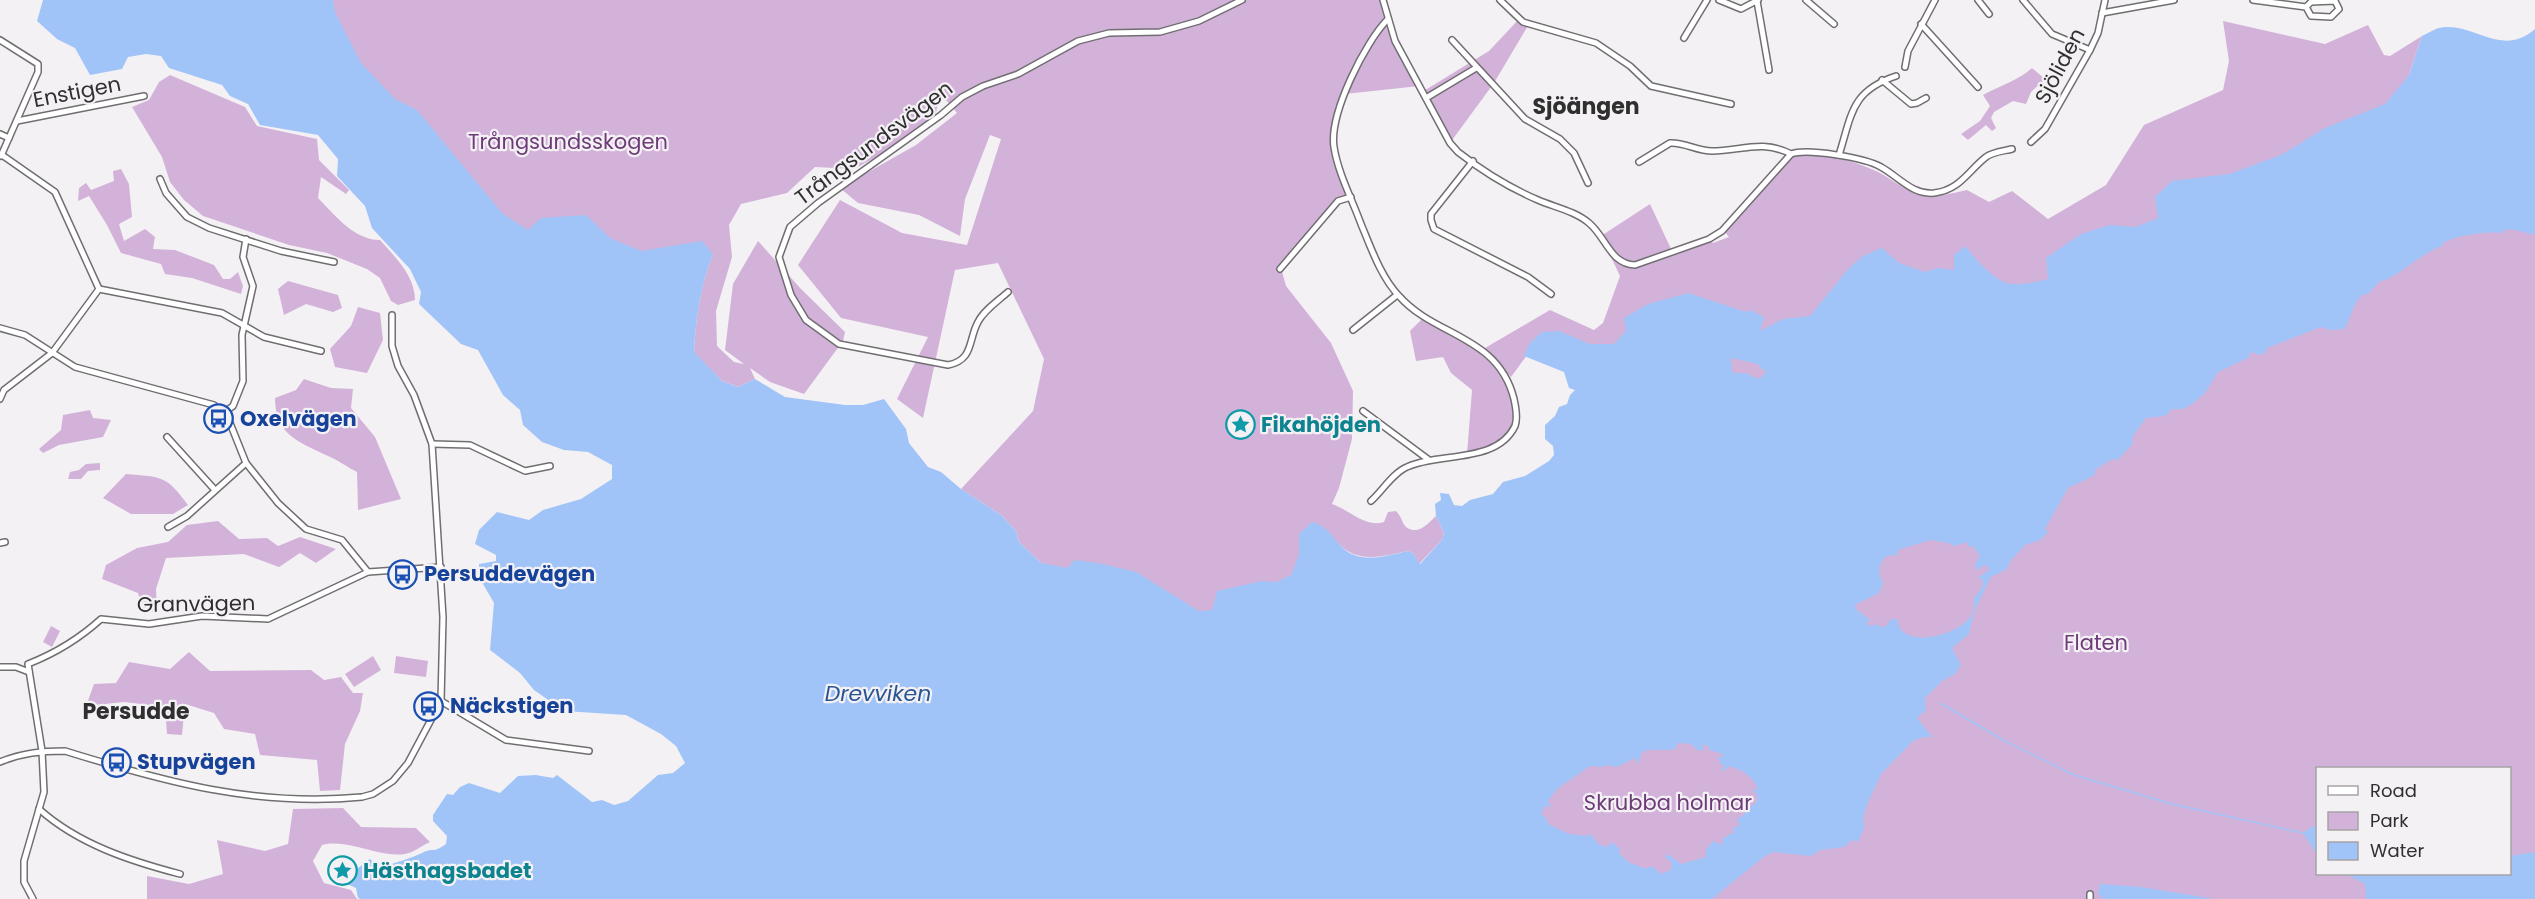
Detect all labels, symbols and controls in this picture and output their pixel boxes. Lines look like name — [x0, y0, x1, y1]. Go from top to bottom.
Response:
street label: Sjöliden — [2028, 23, 2092, 109]
street label: Enstigen — [31, 69, 123, 114]
street label: Trångsundsvägen — [789, 74, 959, 212]
district label: Sjöängen — [1532, 91, 1640, 122]
park label: Trångsundsskogen — [468, 127, 668, 156]
bus stop icon: Oxelvägen — [203, 403, 235, 435]
place label: Oxelvägen — [240, 404, 357, 433]
place icon: Fikahöjden — [1224, 409, 1256, 441]
place label: Fikahöjden — [1261, 410, 1381, 439]
bus stop icon: Persuddevägen — [387, 558, 419, 590]
place label: Persuddevägen — [424, 559, 595, 588]
street label: Granvägen — [137, 588, 255, 619]
park label: Flaten — [2064, 628, 2128, 657]
water label: Drevviken — [825, 678, 931, 709]
bus stop icon: Näckstigen — [413, 690, 445, 722]
place label: Näckstigen — [450, 691, 574, 720]
district label: Persudde — [82, 696, 190, 727]
bus stop icon: Stupvägen — [100, 746, 132, 778]
place label: Stupvägen — [137, 747, 256, 776]
legend — [2316, 767, 2511, 875]
text: Road — [2370, 778, 2417, 803]
park label: Skrubba holmar — [1584, 788, 1752, 817]
text: Park — [2370, 808, 2409, 833]
text: Water — [2370, 838, 2424, 863]
place icon: Hästhagsbadet — [326, 855, 358, 887]
place label: Hästhagsbadet — [363, 856, 531, 885]

